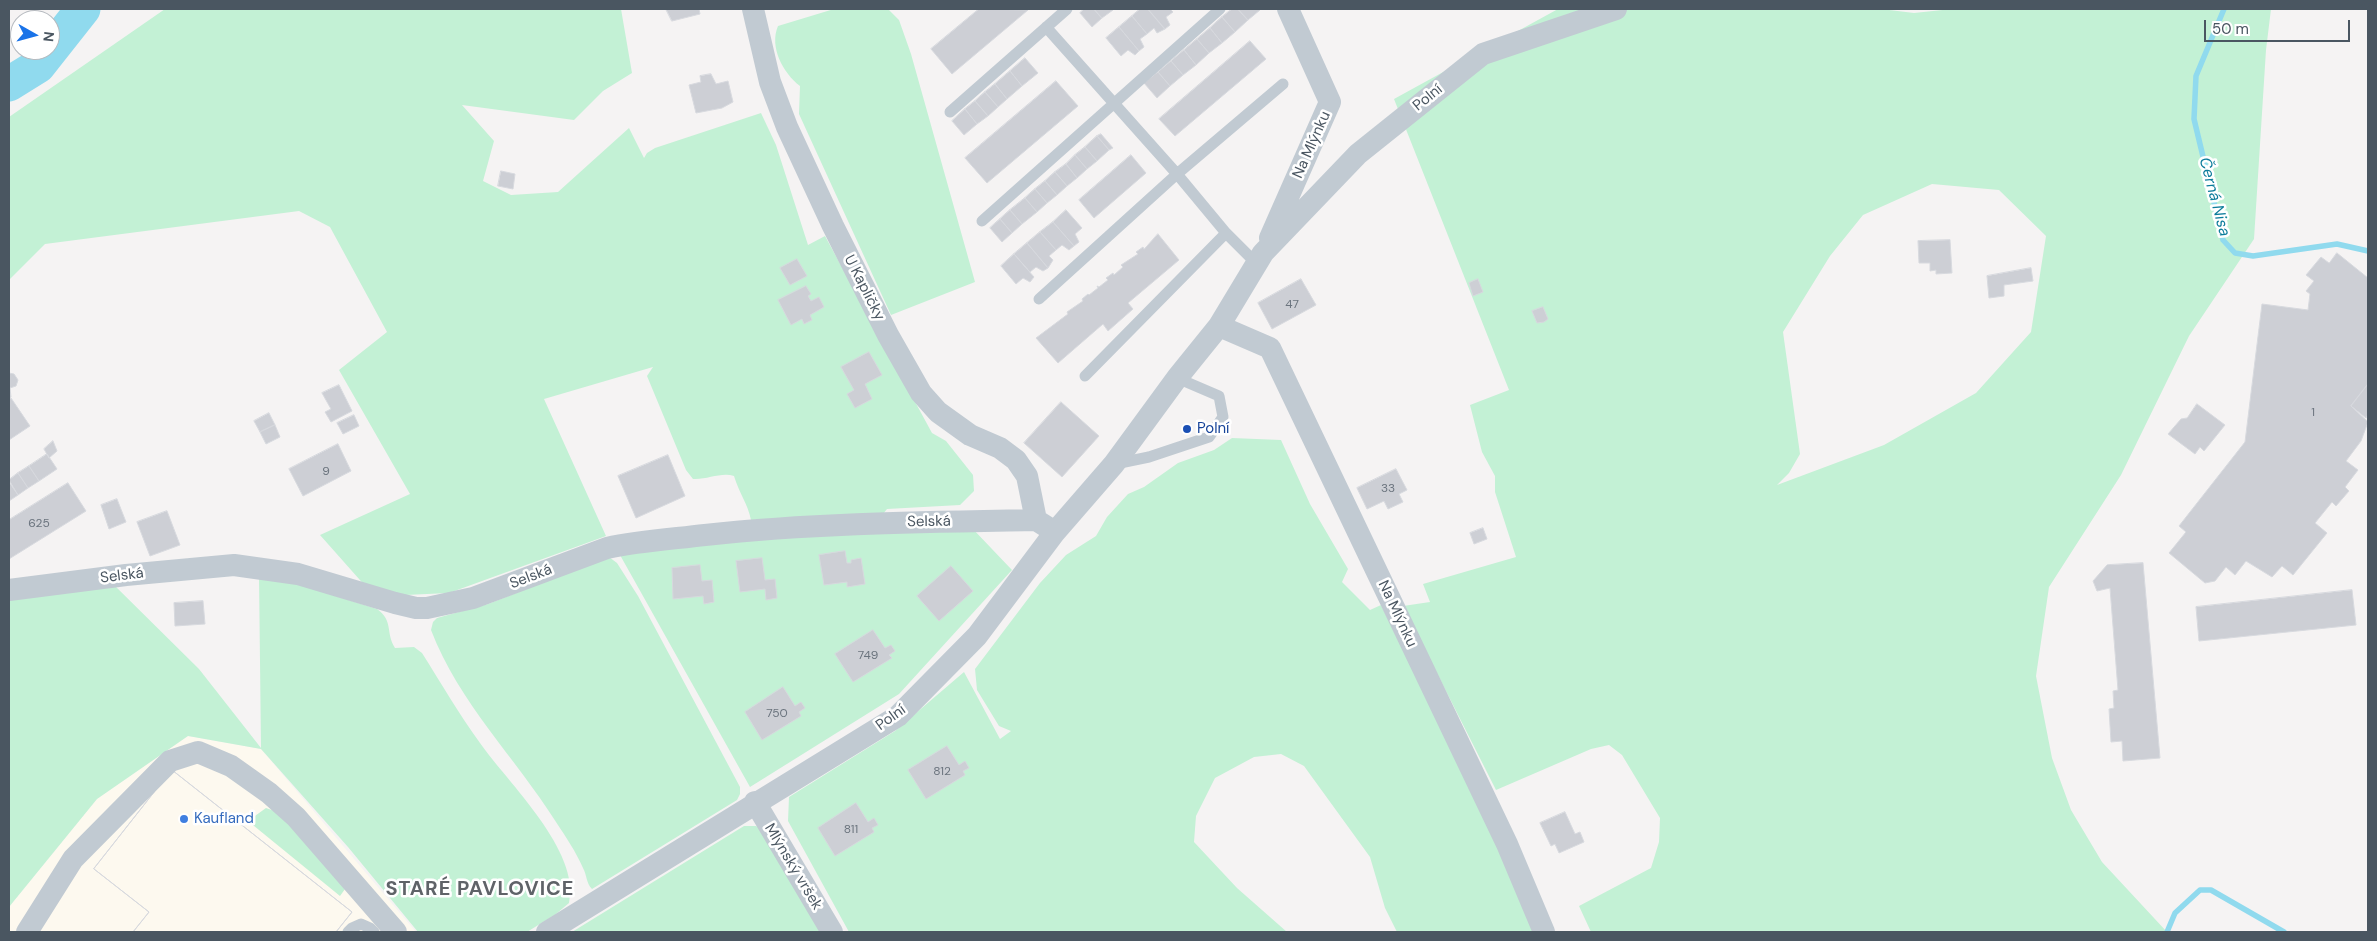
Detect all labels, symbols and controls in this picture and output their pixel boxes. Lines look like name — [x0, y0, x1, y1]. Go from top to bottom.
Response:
north arrow — [10, 10, 60, 60]
scale bar — [2207, 10, 2353, 42]
text: 50 m — [2212, 19, 2249, 39]
text: N — [39, 31, 58, 43]
street label: Polní — [1410, 81, 1446, 115]
street label: Na Mlýnku — [1289, 109, 1335, 181]
water label: Černá Nisa — [2194, 155, 2234, 239]
street label: U Kapličky — [840, 252, 888, 324]
house number: 47 — [1285, 298, 1299, 312]
house number: 1 — [2311, 406, 2315, 420]
place label: Polní — [1197, 420, 1229, 438]
marker: Polní — [1181, 423, 1193, 435]
house number: 9 — [322, 465, 330, 479]
house number: 33 — [1381, 482, 1395, 496]
street label: Selská — [907, 513, 951, 531]
house number: 625 — [28, 517, 50, 531]
street label: Selská — [507, 561, 555, 593]
street label: Selská — [99, 564, 145, 588]
street label: Na Mlýnku — [1374, 578, 1420, 650]
house number: 749 — [858, 649, 878, 663]
street label: Polní — [873, 701, 909, 735]
house number: 750 — [766, 707, 788, 721]
house number: 812 — [933, 765, 951, 779]
place label: Kaufland — [194, 810, 254, 828]
marker: Kaufland — [178, 813, 190, 825]
street label: Mlýnský vršek — [760, 821, 826, 913]
house number: 811 — [844, 823, 858, 837]
district label: STARÉ PAVLOVICE — [384, 878, 576, 902]

